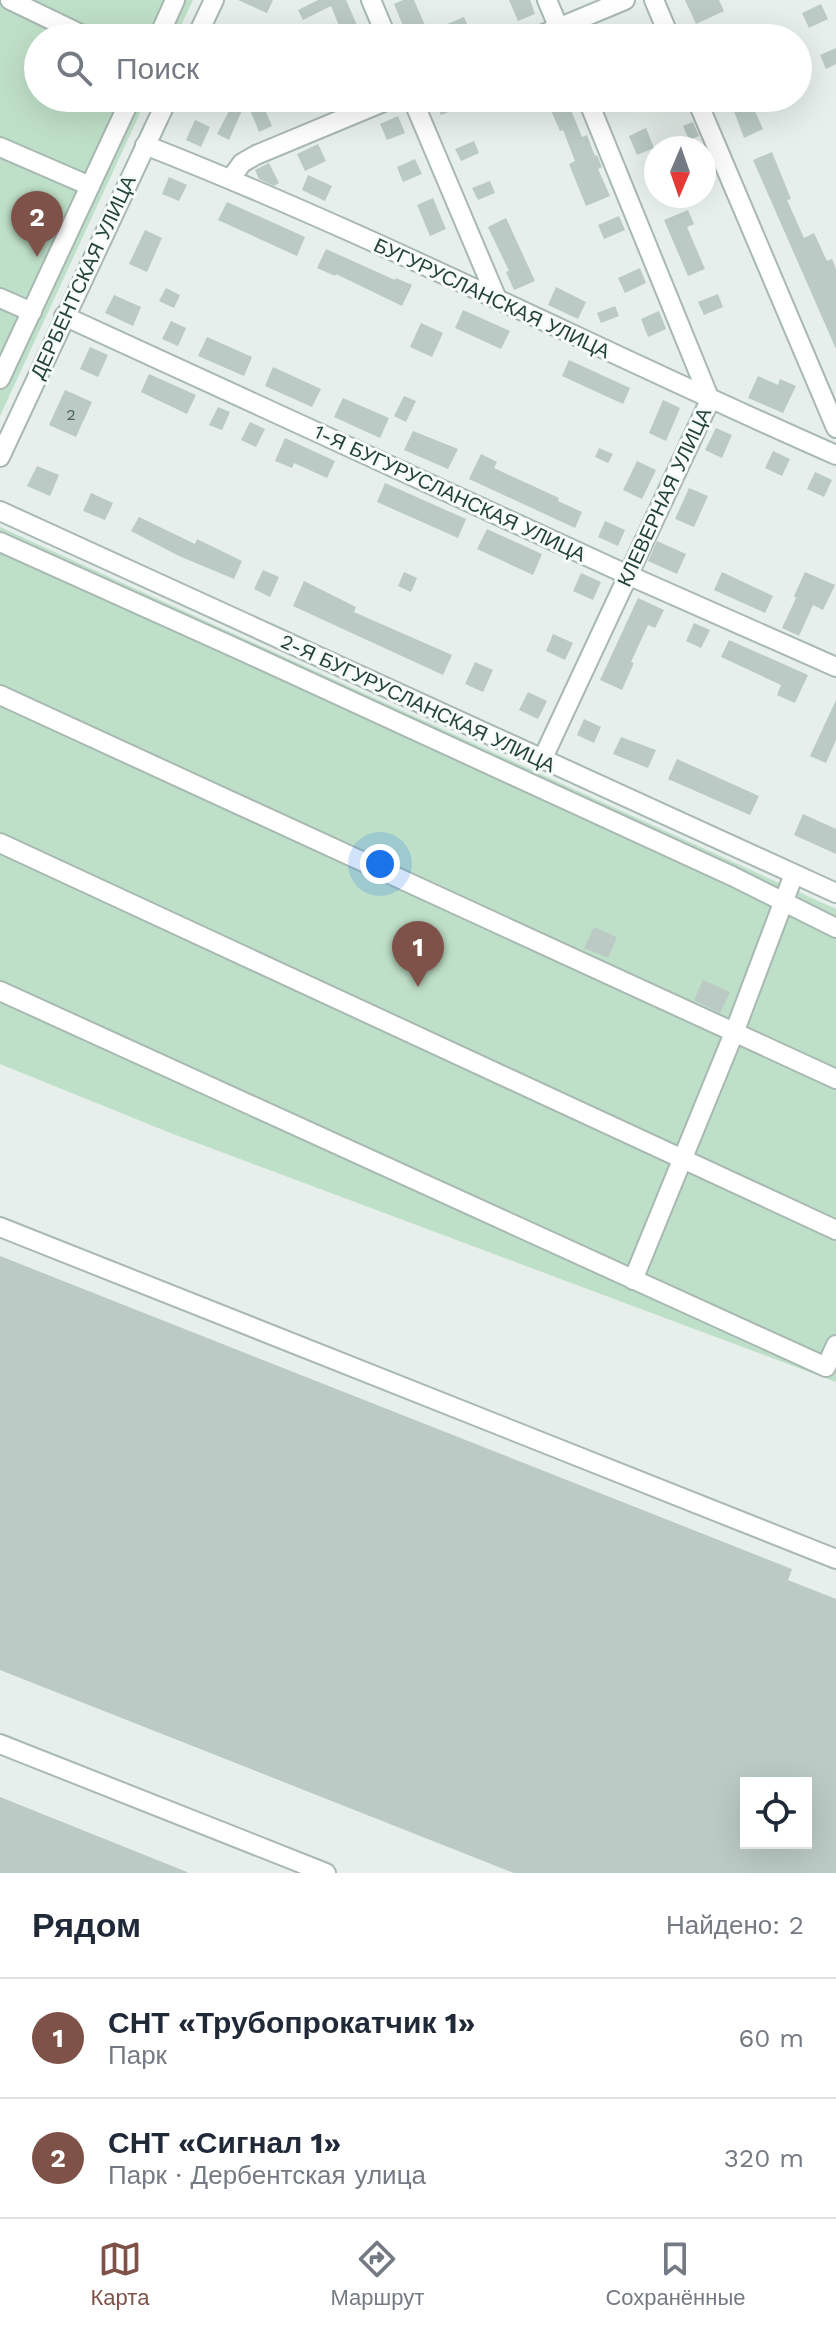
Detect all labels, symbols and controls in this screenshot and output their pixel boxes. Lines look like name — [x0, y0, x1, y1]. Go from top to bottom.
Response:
search box — [24, 24, 812, 112]
icon: search — [52, 46, 96, 90]
text: Поиск — [116, 51, 199, 86]
north arrow — [644, 136, 716, 208]
street label: ДЕРБЕНТСКАЯ УЛИЦА — [25, 171, 141, 383]
pin: 2 — [11, 191, 63, 257]
street label: БУГУРУСЛАНСКАЯ УЛИЦА — [370, 233, 614, 364]
street label: КЛЕВЕРНАЯ УЛИЦА — [612, 403, 716, 590]
house number: 2 — [66, 405, 76, 424]
street label: 1-Я БУГУРУСЛАНСКАЯ УЛИЦА — [310, 419, 590, 567]
street label: 2-Я БУГУРУСЛАНСКАЯ УЛИЦА — [277, 629, 560, 778]
your location — [360, 844, 400, 884]
pin: 1 — [392, 921, 444, 987]
map controls — [740, 1777, 812, 1849]
button: locate — [740, 1777, 812, 1849]
text: Рядом — [32, 1905, 141, 1945]
text: Найдено: 2 — [666, 1910, 804, 1940]
text: СНТ «Трубопрокатчик 1» — [108, 2005, 475, 2040]
text: 1 — [52, 2023, 64, 2053]
text: 60 m — [738, 2023, 804, 2053]
text: Парк — [108, 2040, 167, 2070]
text: СНТ «Сигнал 1» — [108, 2125, 341, 2160]
text: 2 — [50, 2143, 66, 2173]
text: 320 m — [724, 2143, 804, 2173]
text: Парк · Дербентская улица — [108, 2160, 426, 2190]
tab: Карта — [91, 2237, 149, 2311]
tab: Маршрут — [331, 2237, 424, 2311]
tab: Сохранённые — [605, 2237, 745, 2311]

